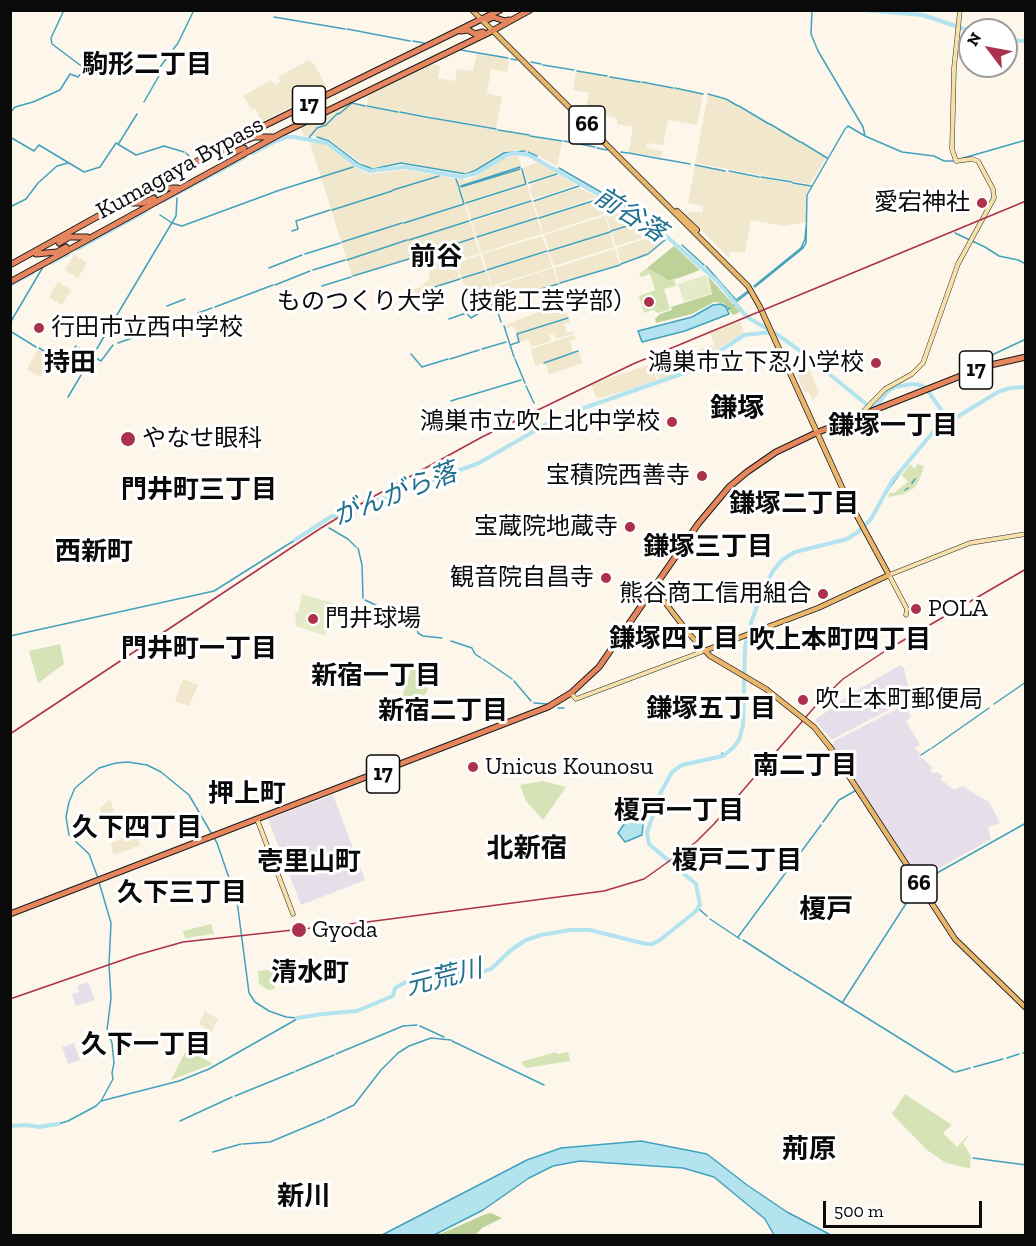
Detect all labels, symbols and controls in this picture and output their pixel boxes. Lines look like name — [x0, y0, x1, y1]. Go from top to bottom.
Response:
north arrow — [958, 18, 1018, 78]
text: N — [963, 29, 985, 49]
district label: 駒形二丁目 — [82, 50, 212, 82]
road number: 17 — [292, 86, 326, 124]
road number: 66 — [569, 106, 605, 144]
street label: Kumagaya Bypass — [91, 110, 269, 226]
water label: 前谷落 — [589, 181, 671, 249]
place label: 愛宕神社 — [874, 189, 970, 217]
marker: 愛宕神社 — [975, 196, 989, 210]
district label: 前谷 — [410, 242, 462, 274]
place label: ものつくり大学（技能工芸学部） — [277, 288, 637, 316]
marker: ものつくり大学（技能工芸学部） — [642, 295, 656, 309]
place label: 行田市立西中学校 — [51, 314, 243, 342]
marker: 行田市立西中学校 — [32, 321, 46, 335]
district label: 持田 — [44, 348, 96, 380]
place label: 鴻巣市立下忍小学校 — [648, 349, 864, 377]
road number: 17 — [960, 351, 992, 389]
marker: 鴻巣市立下忍小学校 — [869, 356, 883, 370]
district label: 鎌塚 — [710, 393, 764, 425]
place label: 鴻巣市立吹上北中学校 — [420, 408, 660, 436]
district label: 鎌塚一丁目 — [828, 411, 958, 443]
marker: 鴻巣市立吹上北中学校 — [665, 415, 679, 429]
place label: やなせ眼科 — [142, 425, 262, 453]
marker: やなせ眼科 — [119, 430, 137, 448]
water label: がんがら落 — [329, 457, 461, 533]
place label: 宝積院西善寺 — [546, 462, 690, 490]
marker: 宝積院西善寺 — [695, 469, 709, 483]
district label: 門井町三丁目 — [121, 475, 277, 507]
district label: 鎌塚二丁目 — [729, 489, 859, 521]
place label: 宝蔵院地蔵寺 — [474, 513, 618, 541]
marker: 宝蔵院地蔵寺 — [623, 520, 637, 534]
district label: 鎌塚三丁目 — [643, 532, 773, 564]
district label: 西新町 — [55, 537, 133, 569]
place label: 観音院自昌寺 — [450, 564, 594, 592]
marker: 観音院自昌寺 — [599, 571, 613, 585]
place label: 熊谷商工信用組合 — [619, 580, 811, 608]
marker: 熊谷商工信用組合 — [816, 587, 830, 601]
place label: POLA — [928, 595, 988, 623]
marker: POLA — [909, 602, 923, 616]
place label: 門井球場 — [325, 605, 421, 633]
marker: 門井球場 — [306, 612, 320, 626]
district label: 鎌塚四丁目 — [609, 624, 739, 656]
district label: 吹上本町四丁目 — [749, 625, 931, 657]
district label: 門井町一丁目 — [121, 634, 277, 666]
district label: 新宿一丁目 — [311, 661, 441, 693]
place label: 吹上本町郵便局 — [815, 686, 983, 714]
marker: 吹上本町郵便局 — [796, 693, 810, 707]
district label: 鎌塚五丁目 — [646, 694, 776, 726]
district label: 新宿二丁目 — [378, 696, 508, 728]
district label: 南二丁目 — [753, 751, 857, 783]
place label: Unicus Kounosu — [485, 753, 653, 781]
road number: 17 — [366, 755, 400, 793]
marker: Unicus Kounosu — [466, 760, 480, 774]
district label: 押上町 — [208, 779, 286, 811]
district label: 榎戸一丁目 — [614, 796, 744, 828]
district label: 久下四丁目 — [72, 813, 202, 845]
district label: 北新宿 — [487, 833, 567, 865]
district label: 榎戸二丁目 — [672, 846, 802, 878]
district label: 壱里山町 — [257, 847, 361, 879]
road number: 66 — [901, 865, 937, 903]
district label: 久下三丁目 — [117, 878, 247, 910]
district label: 榎戸 — [799, 894, 853, 926]
place label: Gyoda — [312, 916, 378, 944]
marker: Gyoda — [290, 921, 308, 939]
water label: 元荒川 — [402, 953, 486, 1003]
district label: 清水町 — [271, 958, 349, 990]
district label: 久下一丁目 — [81, 1030, 211, 1062]
district label: 荊原 — [782, 1134, 836, 1166]
district label: 新川 — [277, 1181, 331, 1213]
scale bar — [826, 1189, 985, 1227]
text: 500 m — [834, 1200, 884, 1222]

